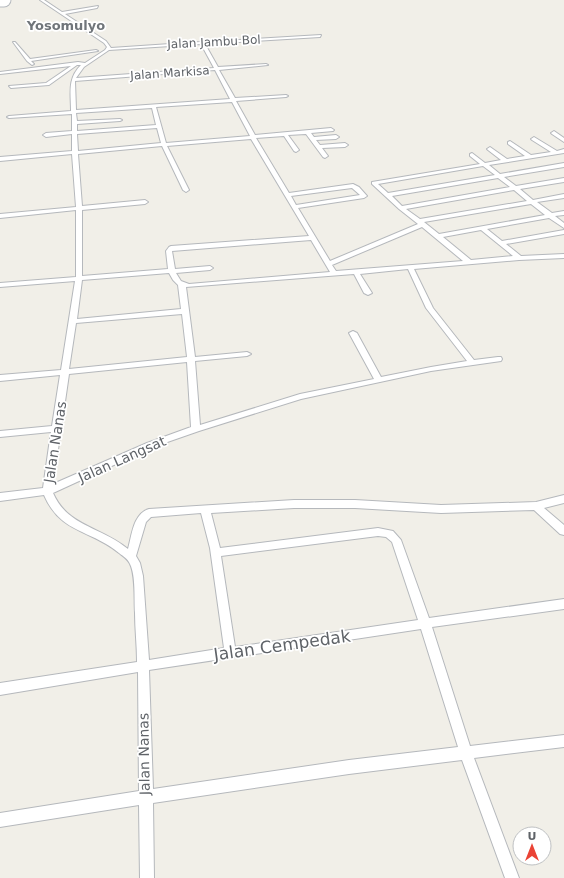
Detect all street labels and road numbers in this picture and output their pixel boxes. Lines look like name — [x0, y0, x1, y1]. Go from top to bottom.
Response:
street label: Jalan Jambu Bol — [166, 33, 261, 51]
street label: Jalan Markisa — [129, 63, 210, 83]
street label: Jalan Nanas — [41, 400, 69, 485]
street label: Jalan Langsat — [75, 432, 169, 486]
street label: Jalan Cempedak — [211, 625, 352, 665]
street label: Jalan Nanas — [135, 713, 153, 796]

